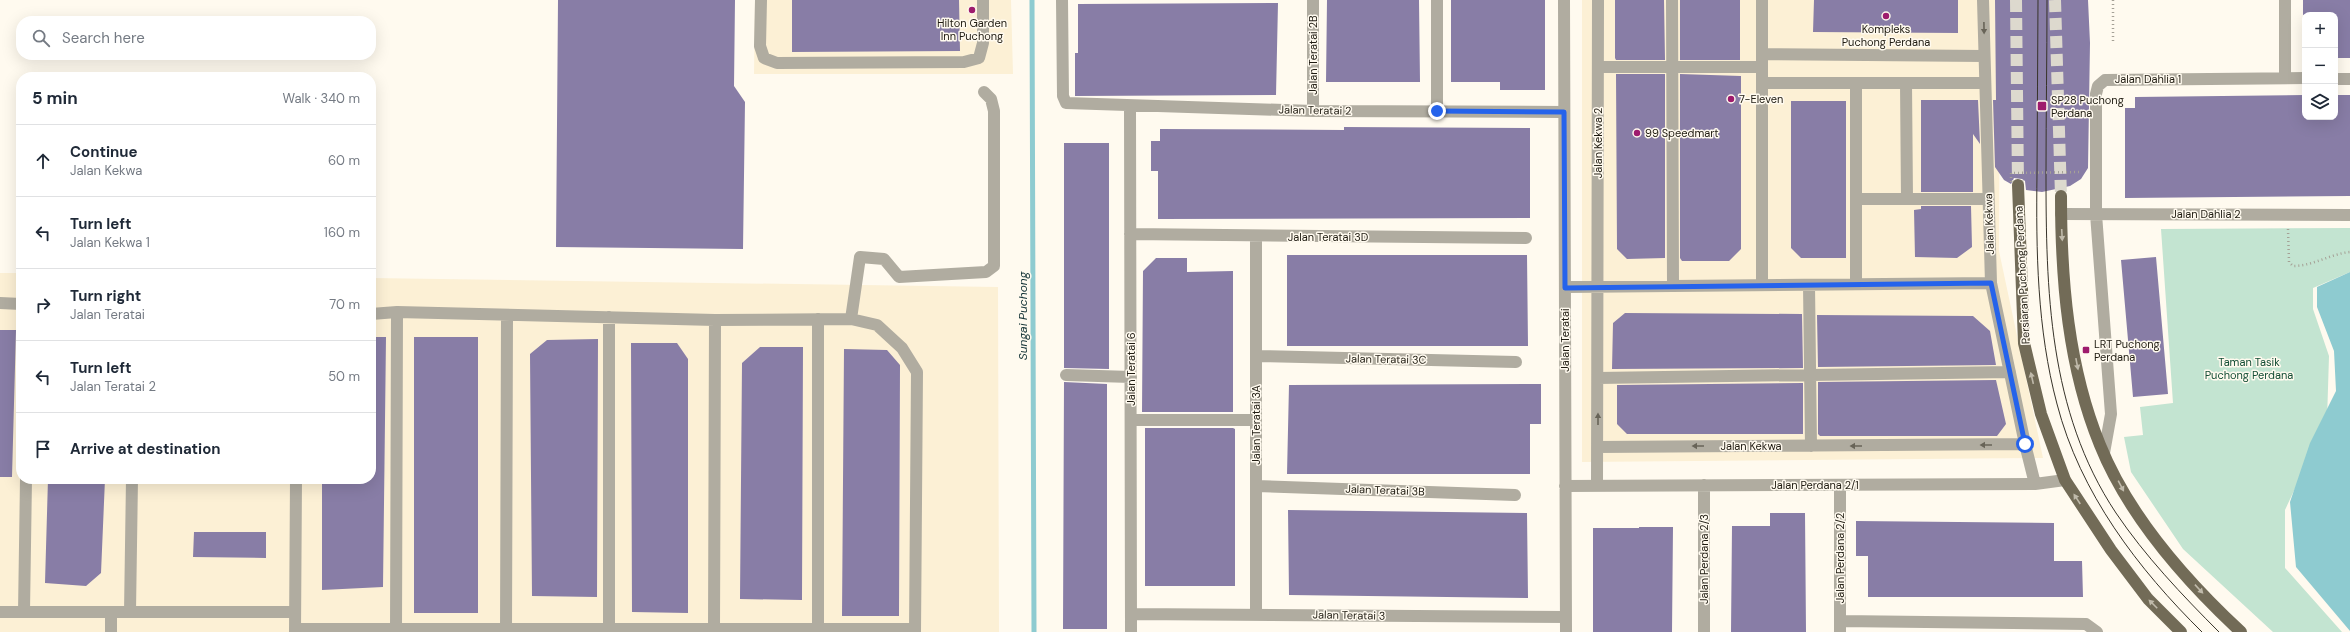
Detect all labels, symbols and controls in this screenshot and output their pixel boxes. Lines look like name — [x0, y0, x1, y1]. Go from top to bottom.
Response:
marker: Hilton Garden Inn Puchong — [967, 5, 977, 15]
marker: Kompleks Puchong Perdana — [1881, 11, 1891, 21]
map controls — [2302, 12, 2338, 120]
button: + — [2302, 12, 2338, 48]
street label: Jalan Teratai 2B — [1306, 15, 1320, 95]
search box — [16, 16, 376, 60]
place label: Hilton Garden Inn Puchong — [937, 16, 1007, 43]
place label: Kompleks Puchong Perdana — [1842, 22, 1930, 49]
one-way arrow — [1980, 22, 1987, 34]
icon: search — [30, 27, 52, 49]
text: Search here — [62, 28, 145, 48]
button: − — [2302, 48, 2338, 84]
street label: Jalan Dahlia 1 — [2115, 72, 2181, 86]
button: layers — [2302, 84, 2338, 120]
text: 5 min — [32, 87, 78, 109]
text: Walk · 340 m — [283, 90, 360, 107]
place label: 7-Eleven — [1739, 92, 1783, 106]
place label: SP28 Puchong Perdana — [2051, 93, 2124, 120]
marker: 7-Eleven — [1726, 94, 1736, 104]
marker: SP28 Puchong Perdana — [2036, 100, 2048, 112]
street label: Jalan Teratai 2 — [1279, 102, 1351, 118]
route end — [1428, 102, 1446, 120]
street label: Jalan Kekwa 2 — [1591, 108, 1605, 178]
place label: 99 Speedmart — [1645, 126, 1719, 140]
marker: 99 Speedmart — [1632, 128, 1642, 138]
text: Continue — [70, 142, 138, 162]
icon: ahead — [32, 150, 54, 172]
text: 60 m — [328, 152, 360, 169]
text: Jalan Kekwa — [70, 162, 142, 179]
street label: Jalan Kekwa — [1981, 193, 1997, 255]
street label: Persiaran Puchong Perdana — [2011, 206, 2033, 344]
street label: Jalan Dahlia 2 — [2171, 207, 2241, 221]
text: Turn left — [70, 214, 131, 234]
icon: left — [32, 222, 54, 244]
text: 160 m — [324, 224, 360, 241]
one-way arrow — [2059, 229, 2066, 241]
street label: Jalan Teratai 3D — [1288, 230, 1369, 244]
text: Jalan Kekwa 1 — [70, 234, 150, 251]
water label: Sungai Puchong — [1015, 271, 1031, 360]
text: Turn right — [70, 286, 141, 306]
icon: right — [32, 294, 54, 316]
text: 70 m — [329, 296, 360, 313]
text: Jalan Teratai — [70, 306, 145, 323]
street label: Jalan Teratai — [1558, 308, 1572, 372]
street label: Jalan Teratai 6 — [1124, 332, 1138, 406]
place label: LRT Puchong Perdana — [2094, 337, 2160, 364]
marker: LRT Puchong Perdana — [2081, 345, 2091, 355]
street label: Jalan Teratai 3C — [1346, 351, 1427, 367]
park label: Taman Tasik Puchong Perdana — [2205, 355, 2293, 382]
text: Turn left — [70, 358, 131, 378]
one-way arrow — [2074, 358, 2080, 370]
icon: left — [32, 366, 54, 388]
text: 50 m — [328, 368, 360, 385]
one-way arrow — [2029, 372, 2035, 384]
text: Jalan Teratai 2 — [70, 378, 156, 395]
street label: Jalan Teratai 3A — [1249, 385, 1263, 465]
one-way arrow — [1595, 412, 1601, 425]
route start — [2016, 435, 2034, 453]
icon: arrive — [32, 438, 54, 460]
text: Arrive at destination — [70, 439, 221, 459]
street label: Jalan Kekwa — [1720, 439, 1782, 453]
one-way arrow — [1979, 442, 1992, 448]
one-way arrow — [1692, 443, 1704, 450]
one-way arrow — [1849, 443, 1862, 449]
street label: Jalan Perdana 2/1 — [1771, 478, 1859, 492]
one-way arrow — [2118, 480, 2124, 491]
street label: Jalan Teratai 3B — [1345, 482, 1425, 498]
one-way arrow — [2074, 493, 2081, 505]
street label: Jalan Perdana 2/2 — [1833, 513, 1847, 603]
street label: Jalan Perdana 2/3 — [1697, 514, 1711, 604]
one-way arrow — [2194, 584, 2204, 594]
one-way arrow — [2148, 599, 2158, 609]
street label: Jalan Teratai 3 — [1312, 607, 1386, 623]

